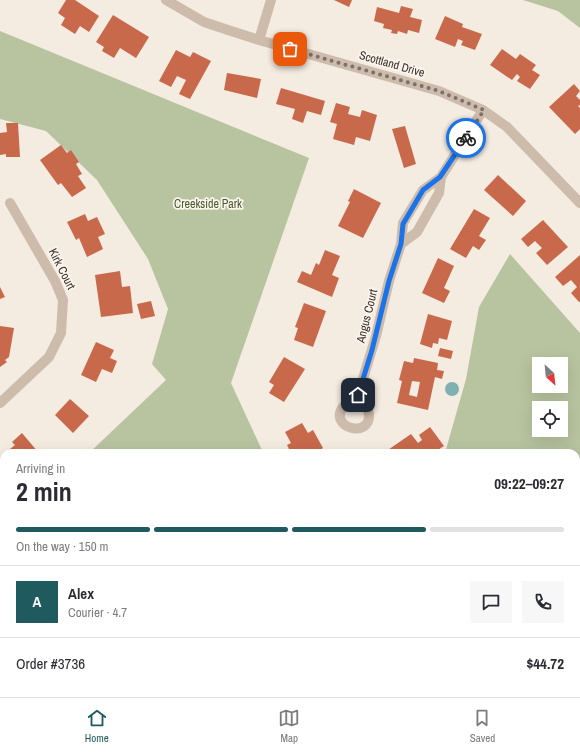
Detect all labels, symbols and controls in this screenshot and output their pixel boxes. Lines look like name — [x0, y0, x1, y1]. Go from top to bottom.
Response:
pin — [273, 32, 307, 66]
icon: bag — [279, 38, 301, 60]
street label: Scottland Drive — [357, 47, 427, 81]
courier — [446, 118, 486, 158]
icon: bike — [455, 127, 477, 149]
park label: Creekside Park — [174, 196, 242, 212]
street label: Kirk Court — [45, 246, 79, 293]
street label: Angus Court — [352, 287, 381, 345]
north arrow — [532, 357, 568, 393]
map controls — [532, 357, 568, 437]
pin — [341, 378, 375, 412]
icon: home — [347, 384, 369, 406]
button: locate — [532, 401, 568, 437]
text: Arriving in — [16, 460, 65, 477]
text: 09:22–09:27 — [494, 473, 564, 494]
text: 2 min — [16, 474, 72, 509]
text: On the way · 150 m — [16, 538, 108, 555]
button: chat — [470, 581, 512, 623]
button: phone — [522, 581, 564, 623]
text: Alex — [68, 583, 94, 604]
text: A — [33, 591, 41, 612]
text: Courier · 4.7 — [68, 604, 127, 621]
text: Order #3736 — [16, 653, 85, 674]
text: $44.72 — [526, 653, 564, 674]
tab: Home — [85, 707, 109, 745]
tab: Map — [278, 707, 300, 745]
tab: Saved — [470, 707, 495, 745]

